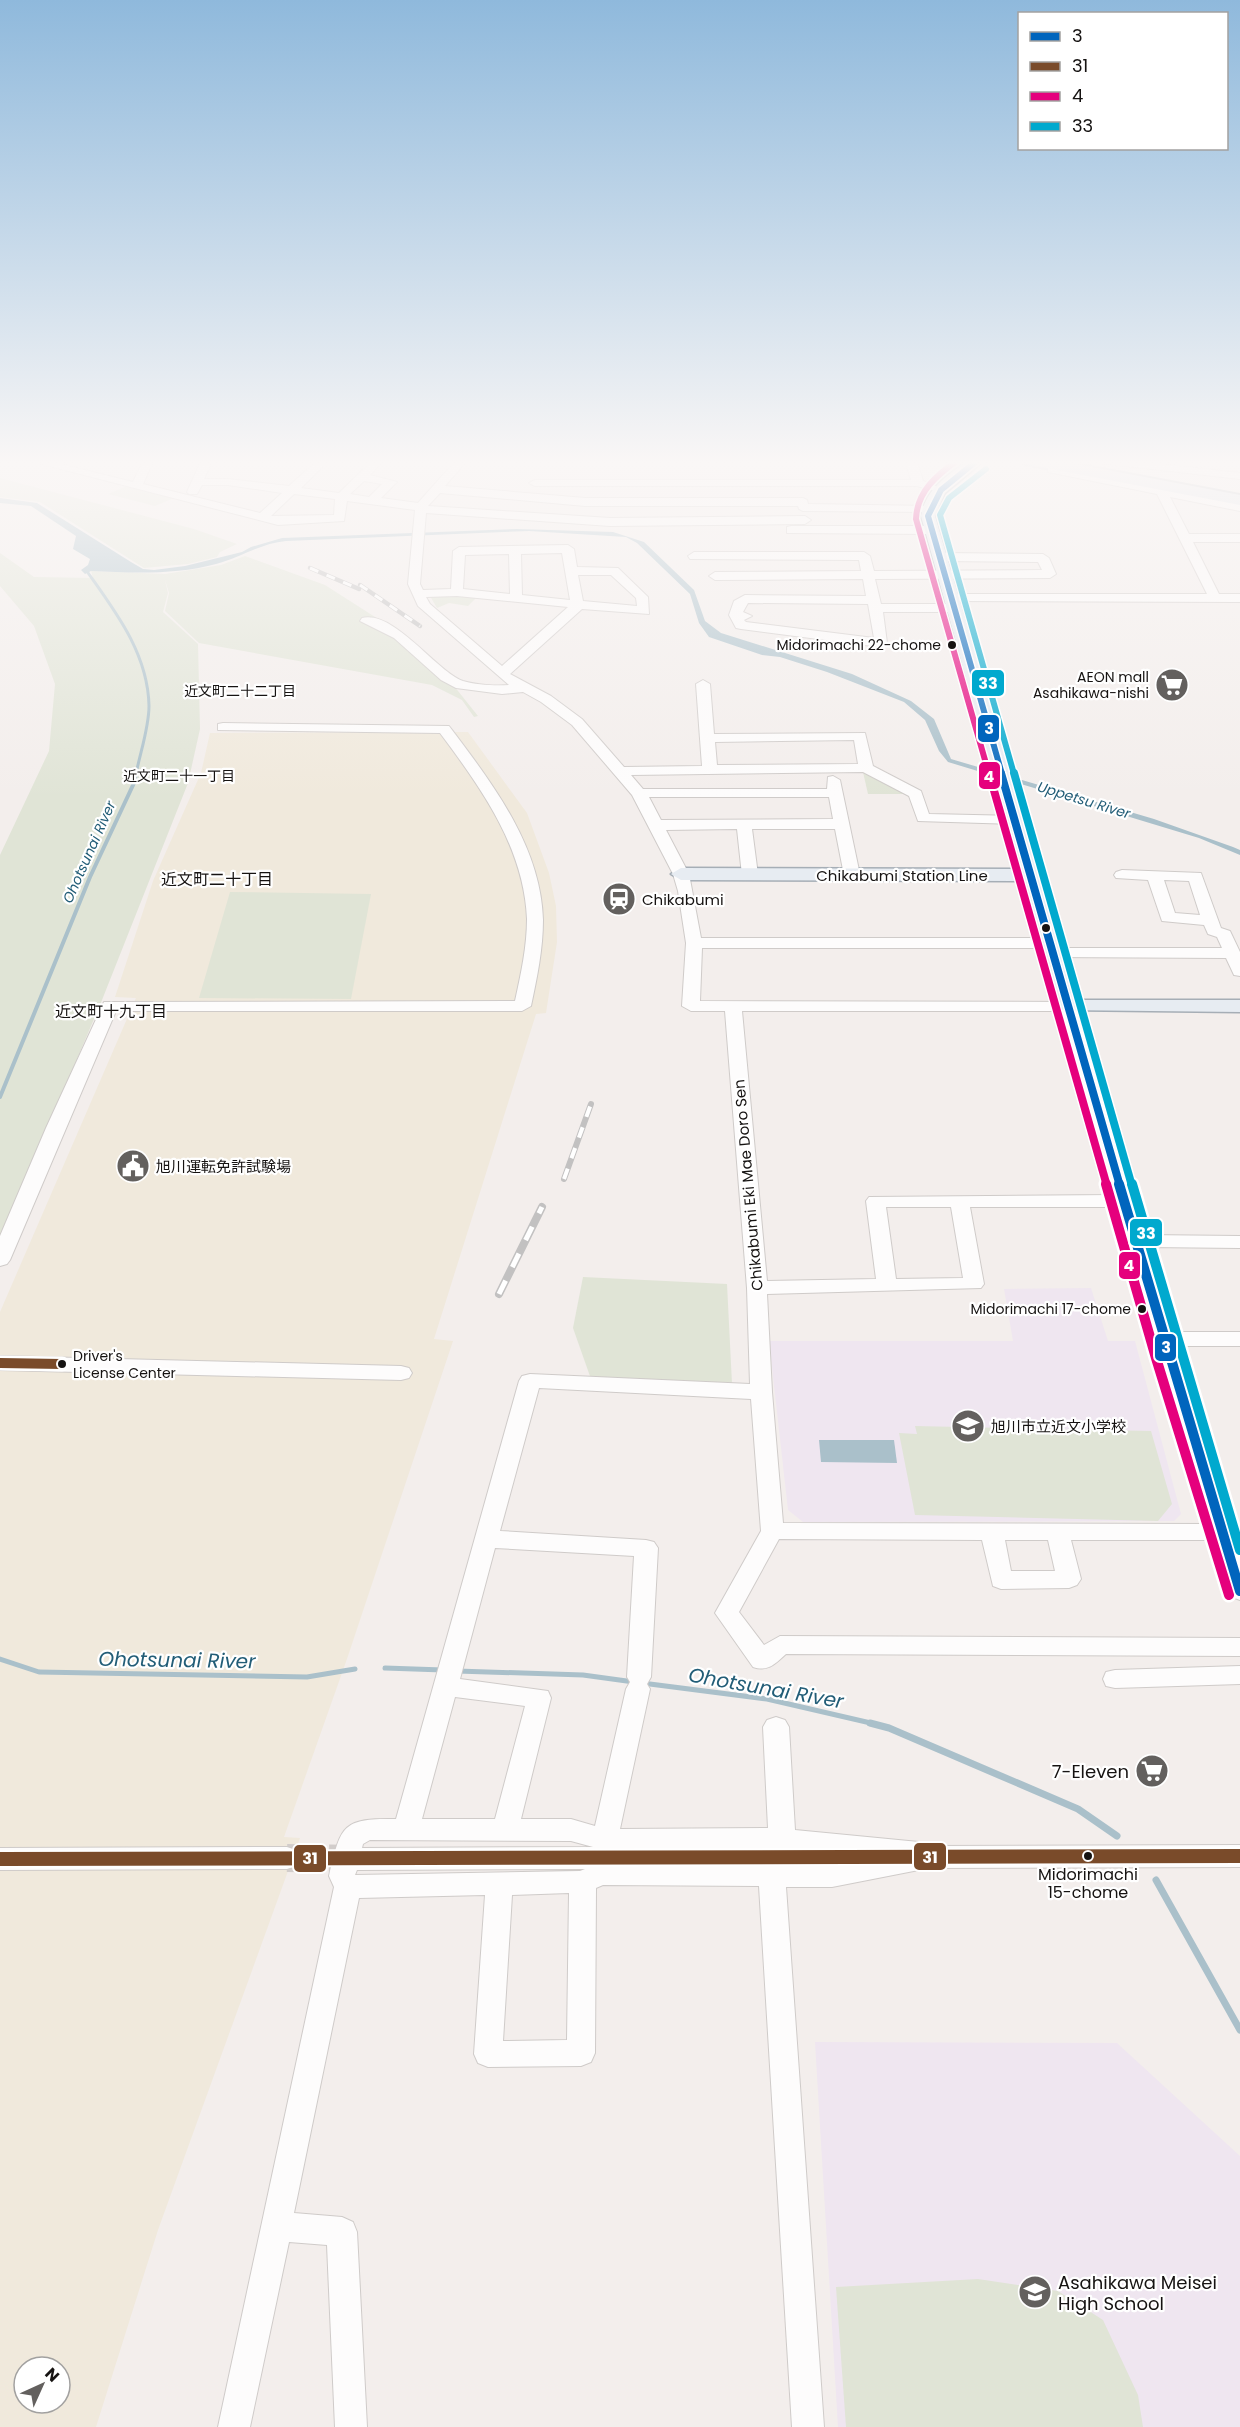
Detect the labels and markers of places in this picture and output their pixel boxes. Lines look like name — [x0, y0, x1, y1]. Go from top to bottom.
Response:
place label: Midorimachi 22-chome — [777, 635, 941, 655]
marker: Midorimachi 22-chome — [946, 639, 958, 651]
place label: AEON mall Asahikawa-nishi — [1033, 667, 1149, 703]
supermarket icon: AEON mall Asahikawa-nishi — [1154, 667, 1190, 703]
station icon: Chikabumi — [601, 881, 637, 917]
place label: Chikabumi — [642, 889, 724, 910]
unlabelled marker — [1040, 922, 1052, 934]
public building icon: 旭川運転免許試験場 — [115, 1148, 151, 1184]
place label: 旭川運転免許試験場 — [156, 1156, 291, 1177]
place label: Midorimachi 17-chome — [971, 1299, 1131, 1319]
marker: Midorimachi 17-chome — [1136, 1303, 1148, 1315]
place label: Driver's License Center — [73, 1346, 176, 1383]
marker: Driver's License Center — [56, 1358, 68, 1370]
school or university icon: 旭川市立近文小学校 — [950, 1408, 986, 1444]
place label: 旭川市立近文小学校 — [991, 1416, 1126, 1437]
supermarket icon: 7-Eleven — [1134, 1753, 1170, 1789]
place label: 7-Eleven — [1052, 1759, 1129, 1784]
marker: Midorimachi 15-chome — [1082, 1850, 1094, 1862]
place label: Midorimachi 15-chome — [1038, 1863, 1138, 1904]
place label: Asahikawa Meisei High School — [1058, 2270, 1217, 2316]
school or university icon: Asahikawa Meisei High School — [1017, 2274, 1053, 2310]

